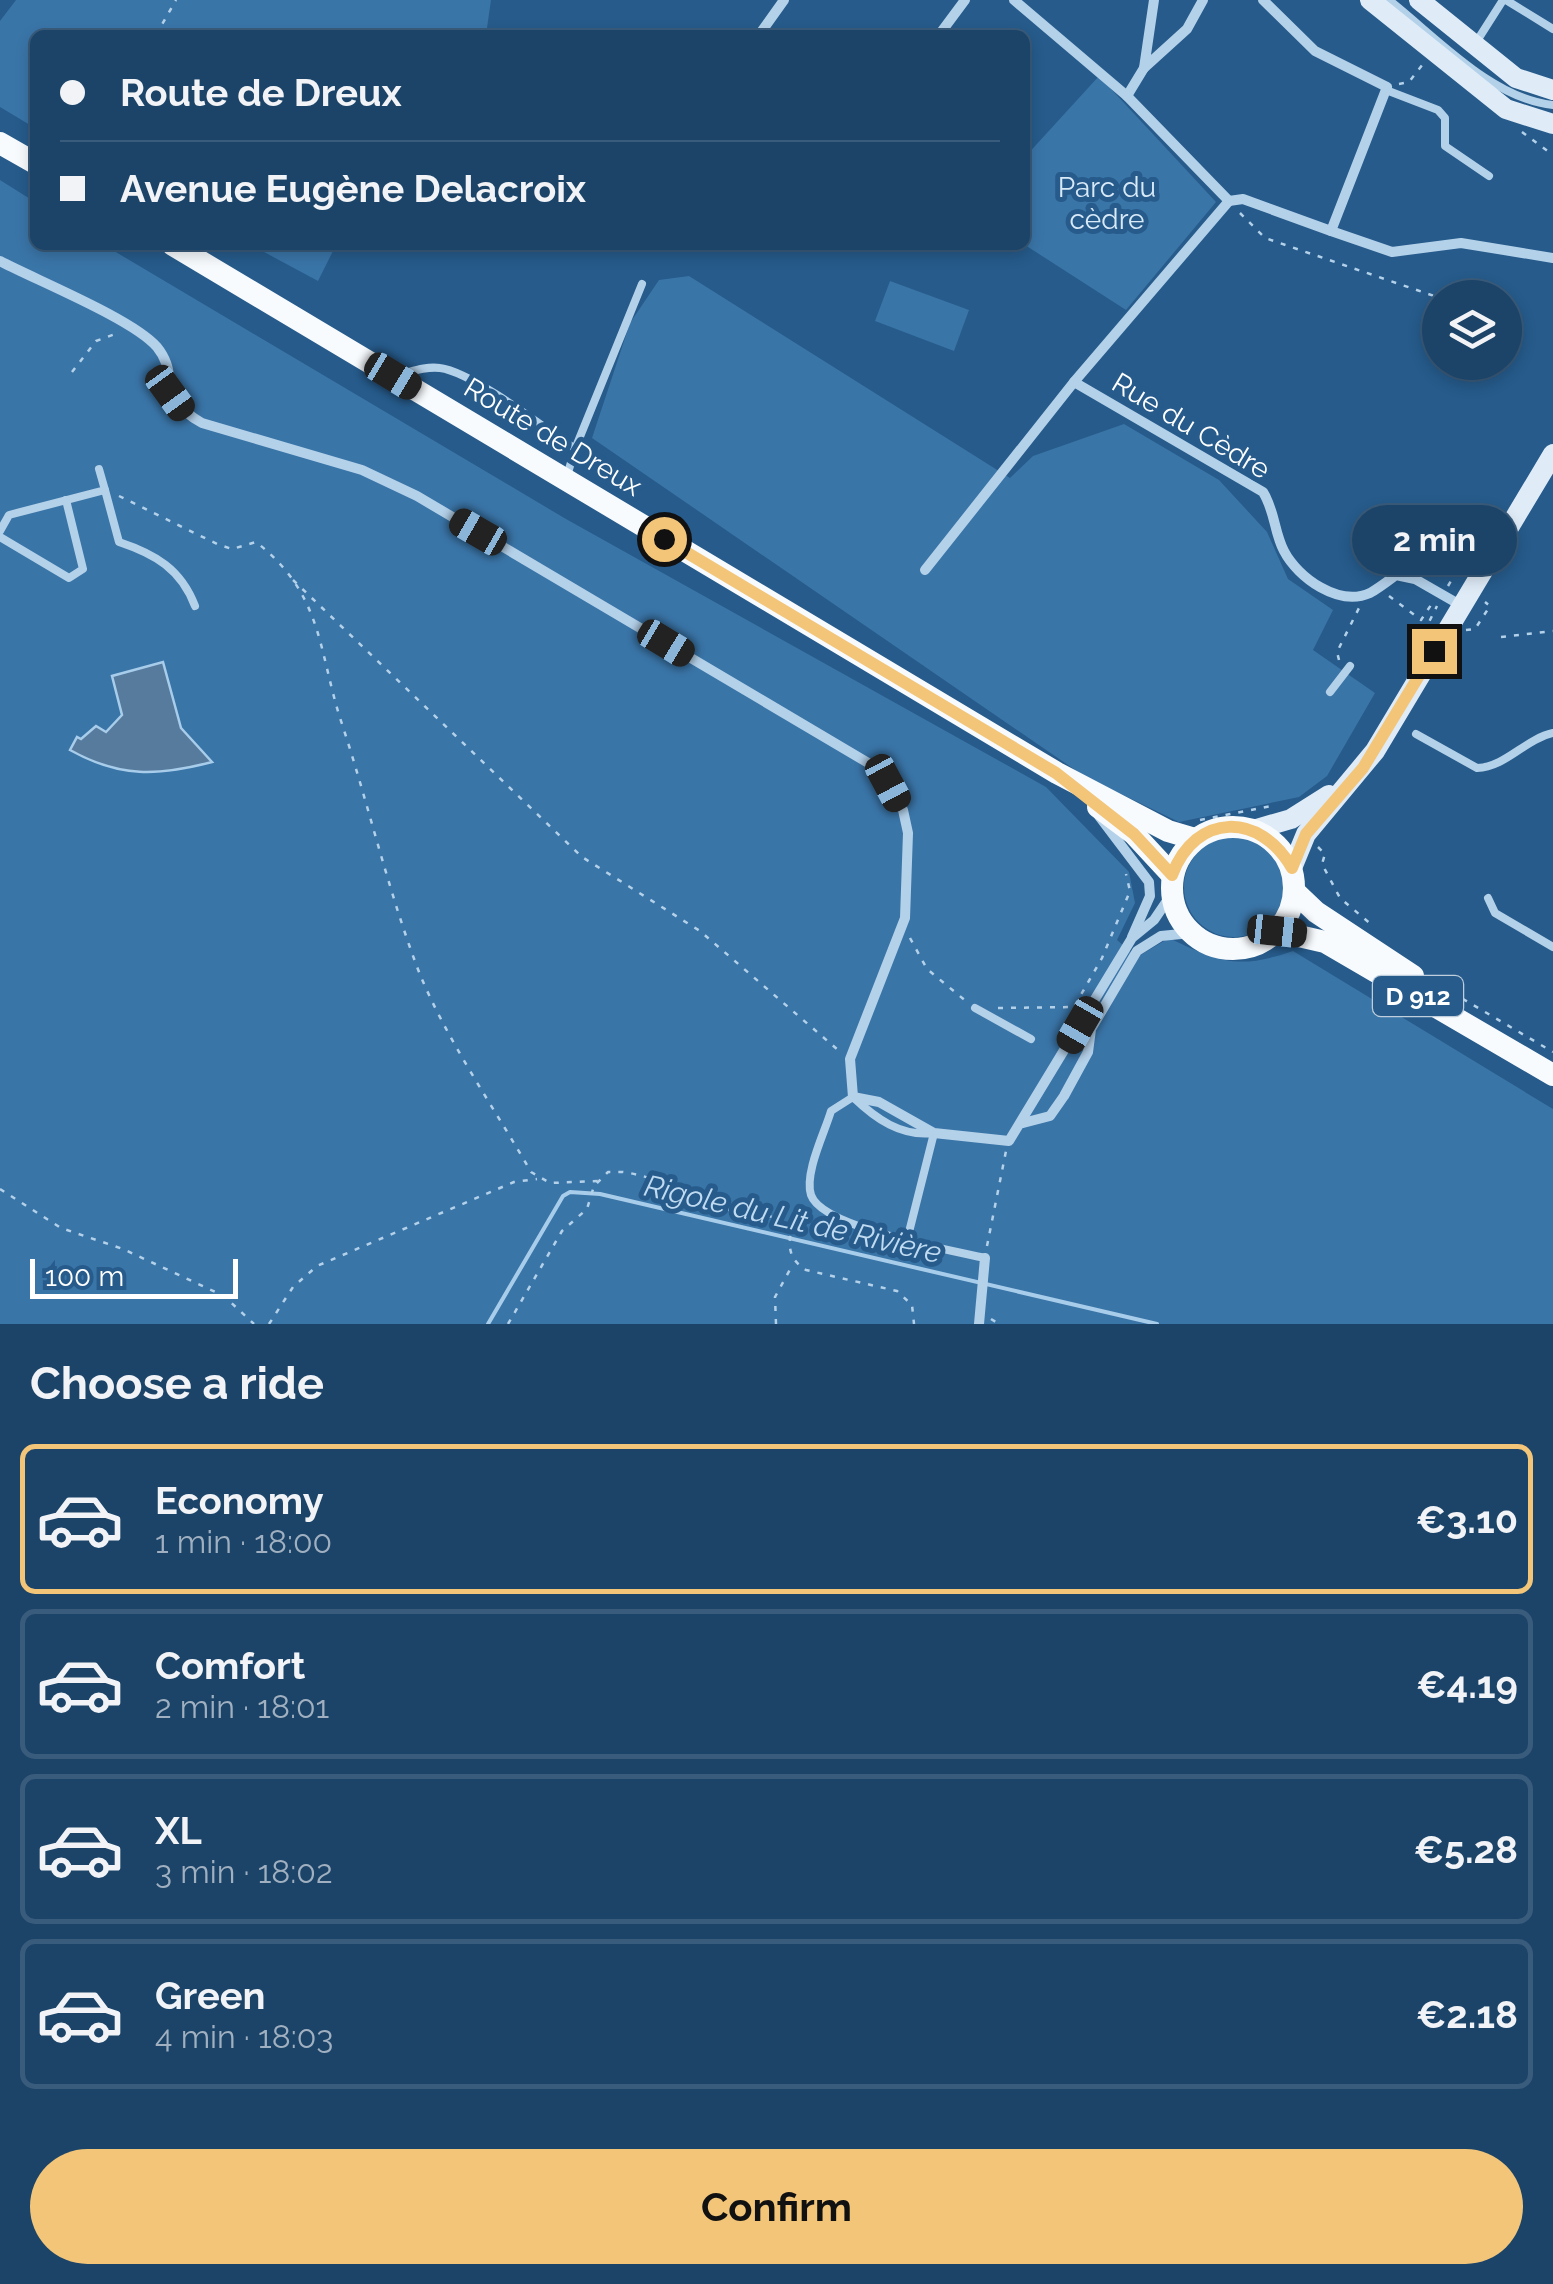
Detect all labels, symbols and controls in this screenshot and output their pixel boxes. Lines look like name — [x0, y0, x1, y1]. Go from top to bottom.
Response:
text: Route de Dreux — [120, 70, 402, 115]
text: Avenue Eugène Delacroix — [120, 166, 586, 211]
park label: Parc du cèdre — [1058, 171, 1156, 236]
map controls — [1422, 280, 1522, 380]
button: layers — [1422, 280, 1522, 380]
car — [360, 348, 426, 404]
car — [140, 360, 200, 426]
street label: Rue du Cèdre — [1106, 366, 1276, 486]
street label: Route de Dreux — [458, 371, 648, 503]
car — [445, 504, 511, 560]
callout: 2 min — [1352, 506, 1516, 576]
route start — [642, 517, 687, 562]
text: 2 min — [1393, 521, 1476, 558]
car — [633, 615, 699, 671]
route end — [1412, 629, 1457, 674]
car — [861, 749, 915, 817]
car — [1246, 913, 1308, 949]
road number: D 912 — [1373, 976, 1463, 1016]
car — [1052, 992, 1108, 1058]
water label: Rigole du Lit de Rivière — [641, 1168, 945, 1270]
scale bar — [30, 1254, 238, 1298]
text: 100 m — [45, 1260, 124, 1293]
text: Choose a ride — [30, 1357, 324, 1410]
icon: car — [35, 1474, 125, 1564]
text: Economy — [155, 1478, 324, 1523]
text: €3.10 — [1416, 1497, 1518, 1542]
text: 1 min · 18:00 — [155, 1523, 332, 1560]
icon: car — [35, 1639, 125, 1729]
text: Comfort — [155, 1643, 305, 1688]
text: €4.19 — [1416, 1662, 1518, 1707]
text: 2 min · 18:01 — [155, 1688, 329, 1725]
icon: car — [35, 1804, 125, 1894]
text: XL — [155, 1808, 202, 1853]
text: €5.28 — [1414, 1827, 1518, 1872]
text: 3 min · 18:02 — [155, 1853, 333, 1890]
icon: car — [35, 1969, 125, 2059]
text: Green — [155, 1973, 265, 2018]
text: €2.18 — [1416, 1992, 1518, 2037]
text: 4 min · 18:03 — [155, 2018, 333, 2055]
button: Confirm — [30, 2149, 1523, 2264]

